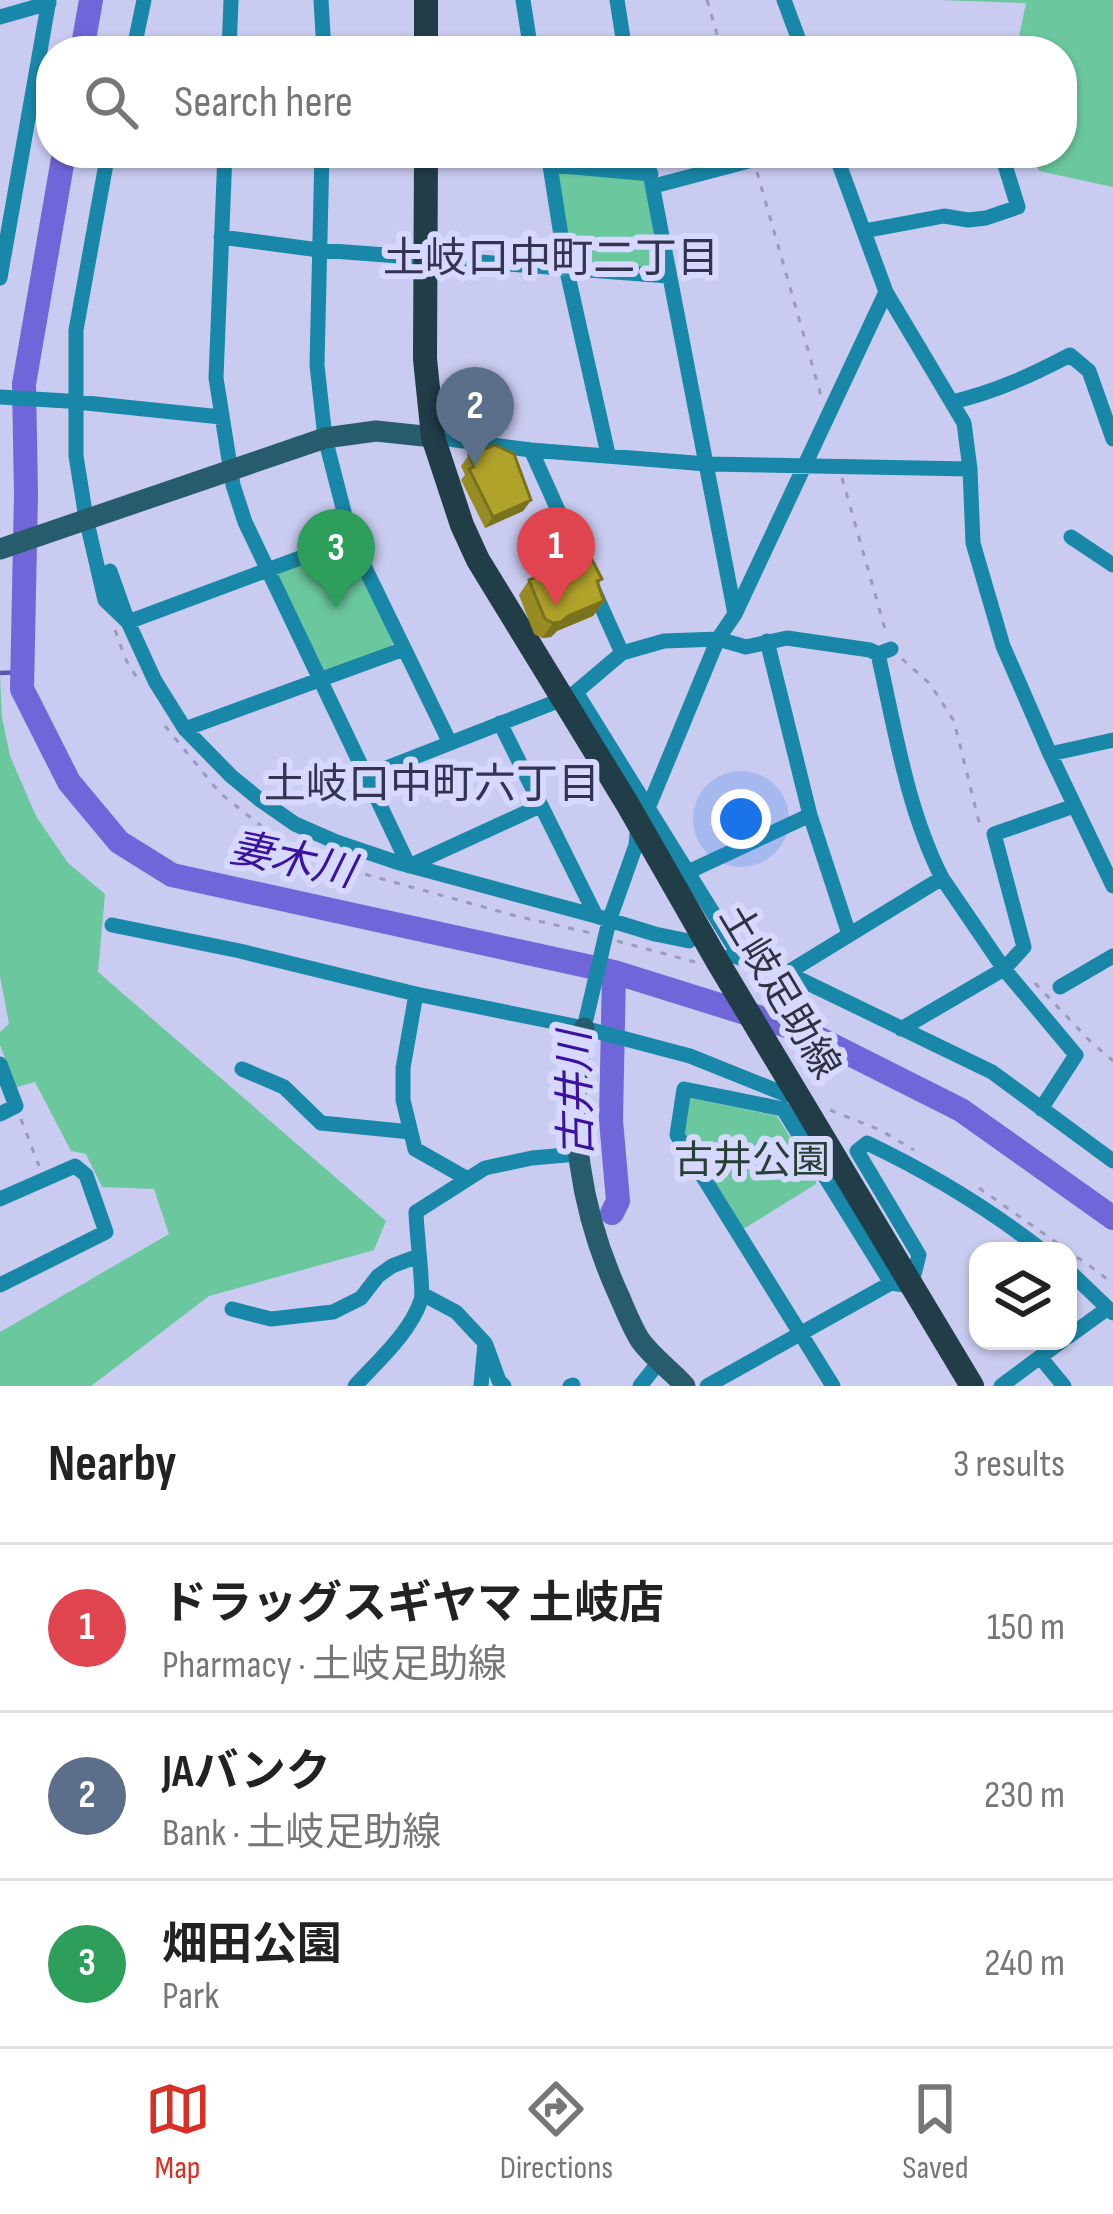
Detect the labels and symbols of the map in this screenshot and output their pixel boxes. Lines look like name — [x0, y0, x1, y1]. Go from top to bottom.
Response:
district label: 土岐口中町二丁目 — [383, 234, 719, 285]
pin: 2 — [436, 367, 514, 466]
pin: 1 — [517, 507, 595, 606]
pin: 3 — [297, 509, 375, 608]
district label: 土岐口中町六丁目 — [264, 760, 600, 811]
your location — [711, 789, 771, 849]
water label: 妻木川 — [225, 823, 363, 900]
street label: 土岐足助線 — [709, 896, 849, 1088]
water label: 古井川 — [550, 1027, 604, 1157]
park label: 古井公園 — [674, 1138, 830, 1185]

